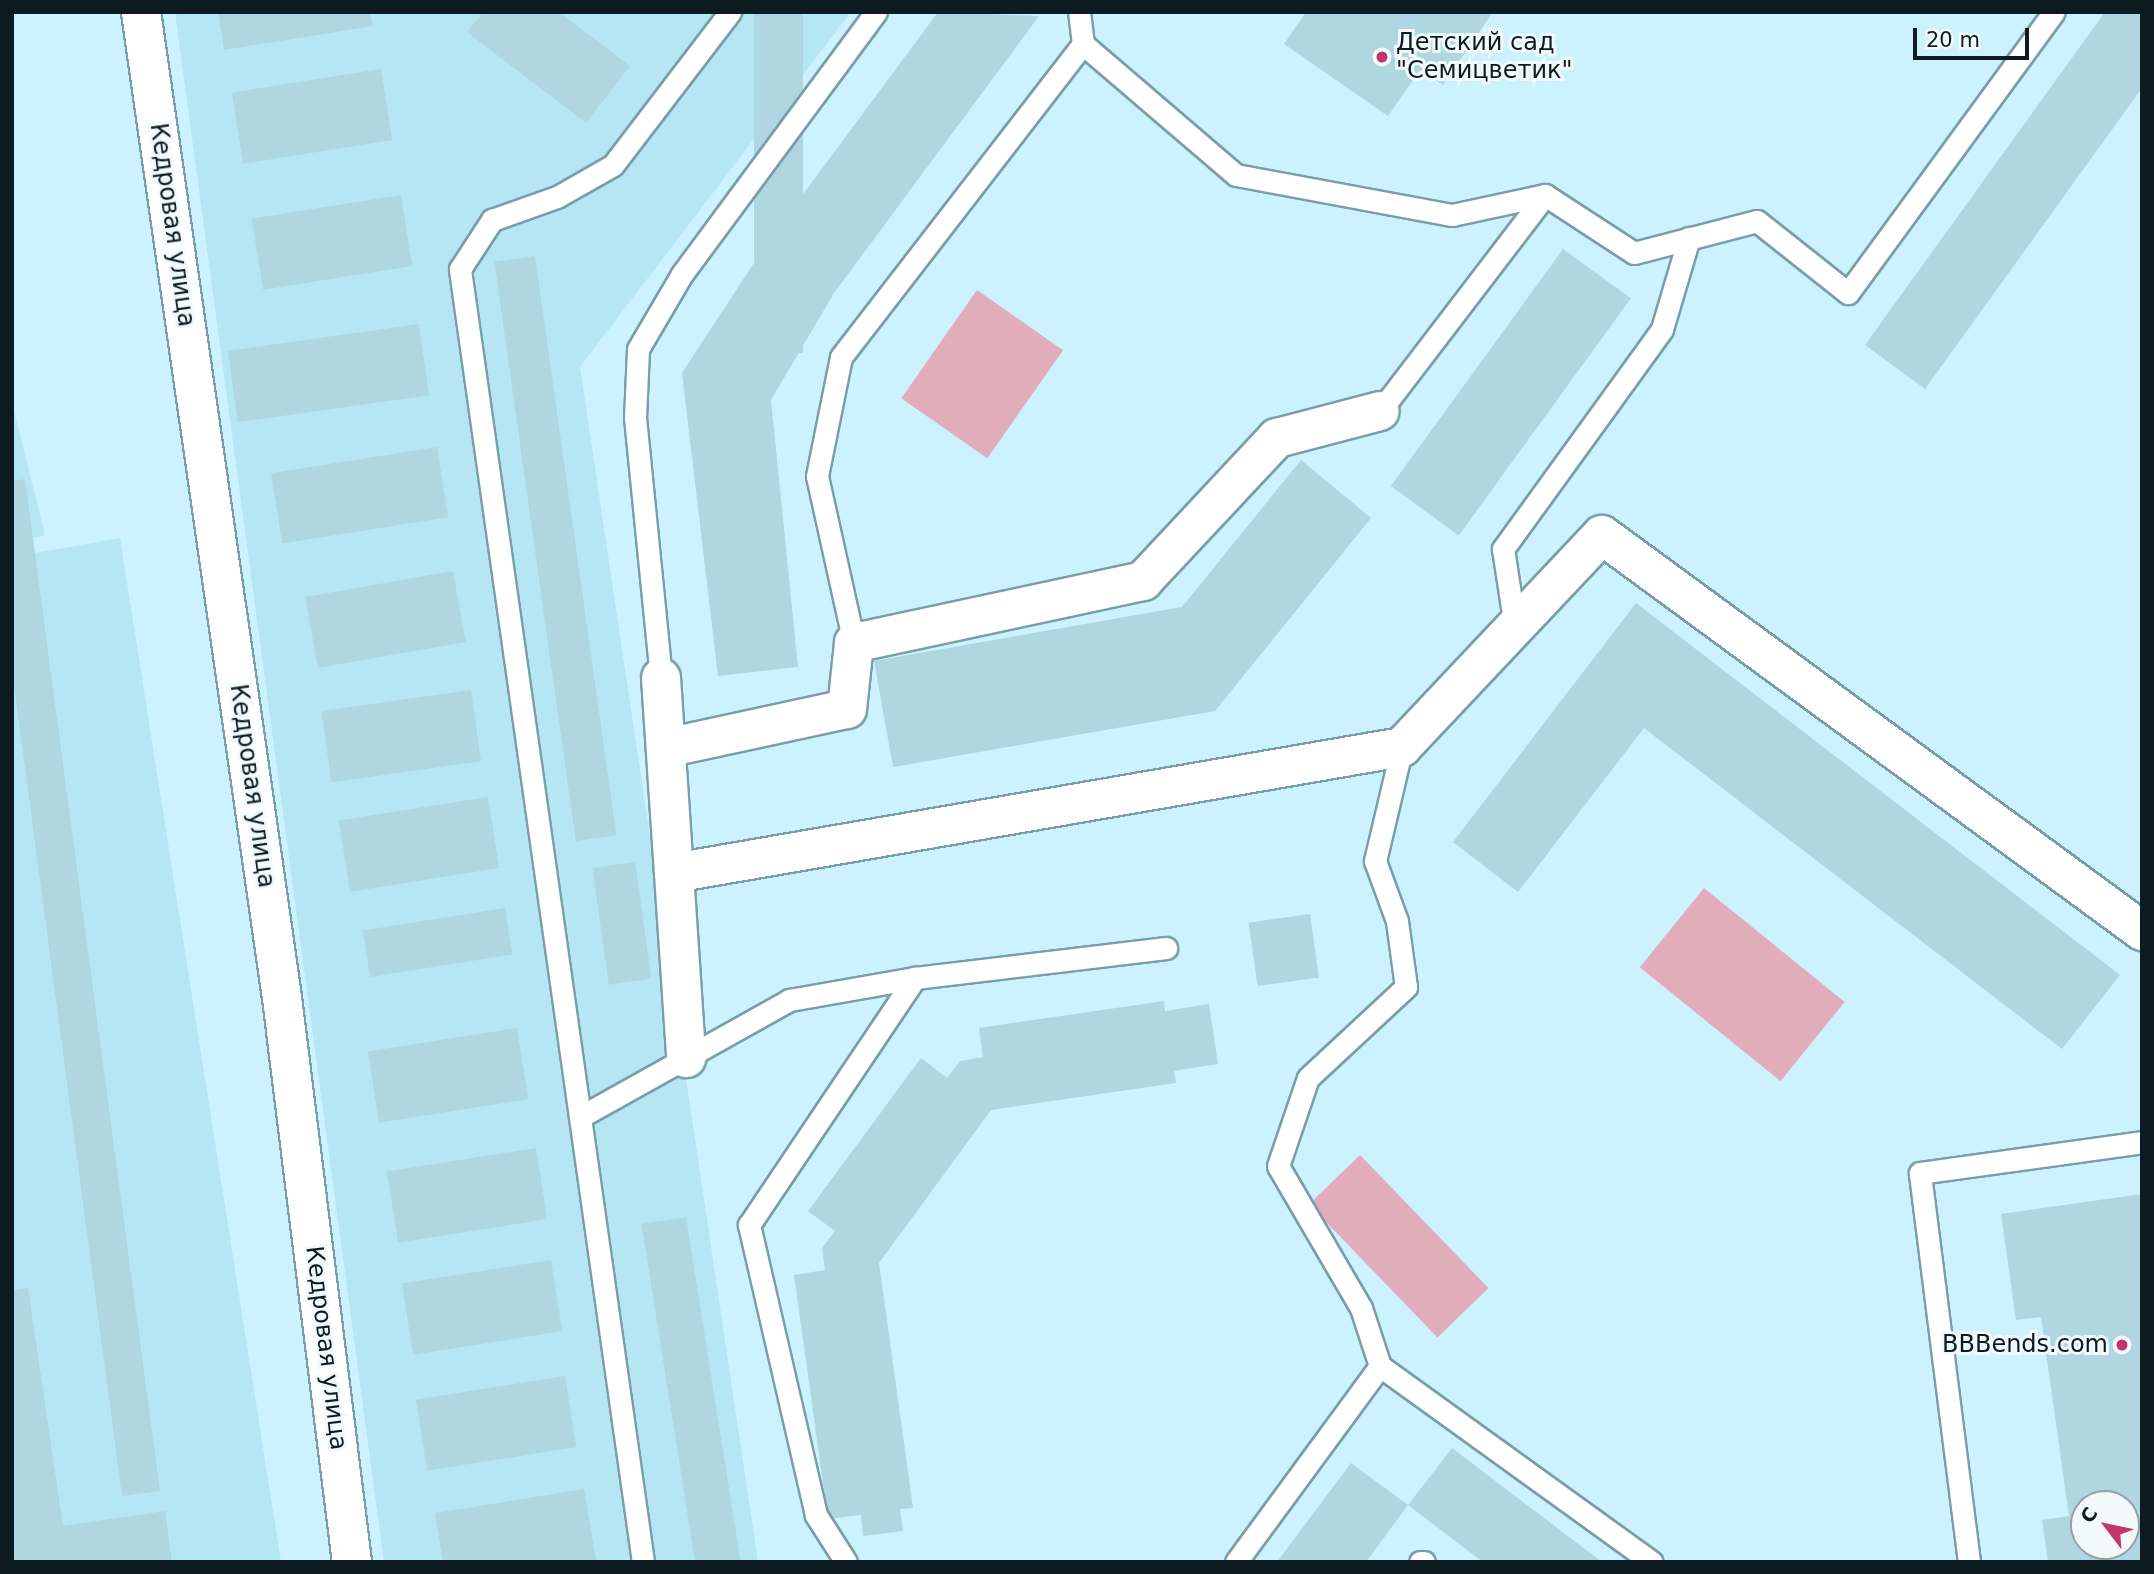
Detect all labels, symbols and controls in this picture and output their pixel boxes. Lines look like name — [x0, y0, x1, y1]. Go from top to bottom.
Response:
scale bar — [1916, 14, 2032, 58]
text: 20 m — [1926, 28, 1980, 52]
place label: Детский сад "Семицветик" — [1396, 29, 1573, 85]
marker: Детский сад "Семицветик" — [1374, 49, 1390, 65]
street label: Кедровая улица — [143, 121, 201, 329]
street label: Кедровая улица — [223, 682, 281, 890]
street label: Кедровая улица — [299, 1244, 353, 1452]
place label: BBBends.com — [1942, 1331, 2108, 1359]
marker: BBBends.com — [2114, 1337, 2130, 1353]
north arrow — [2070, 1490, 2140, 1560]
text: С — [2076, 1503, 2102, 1527]

